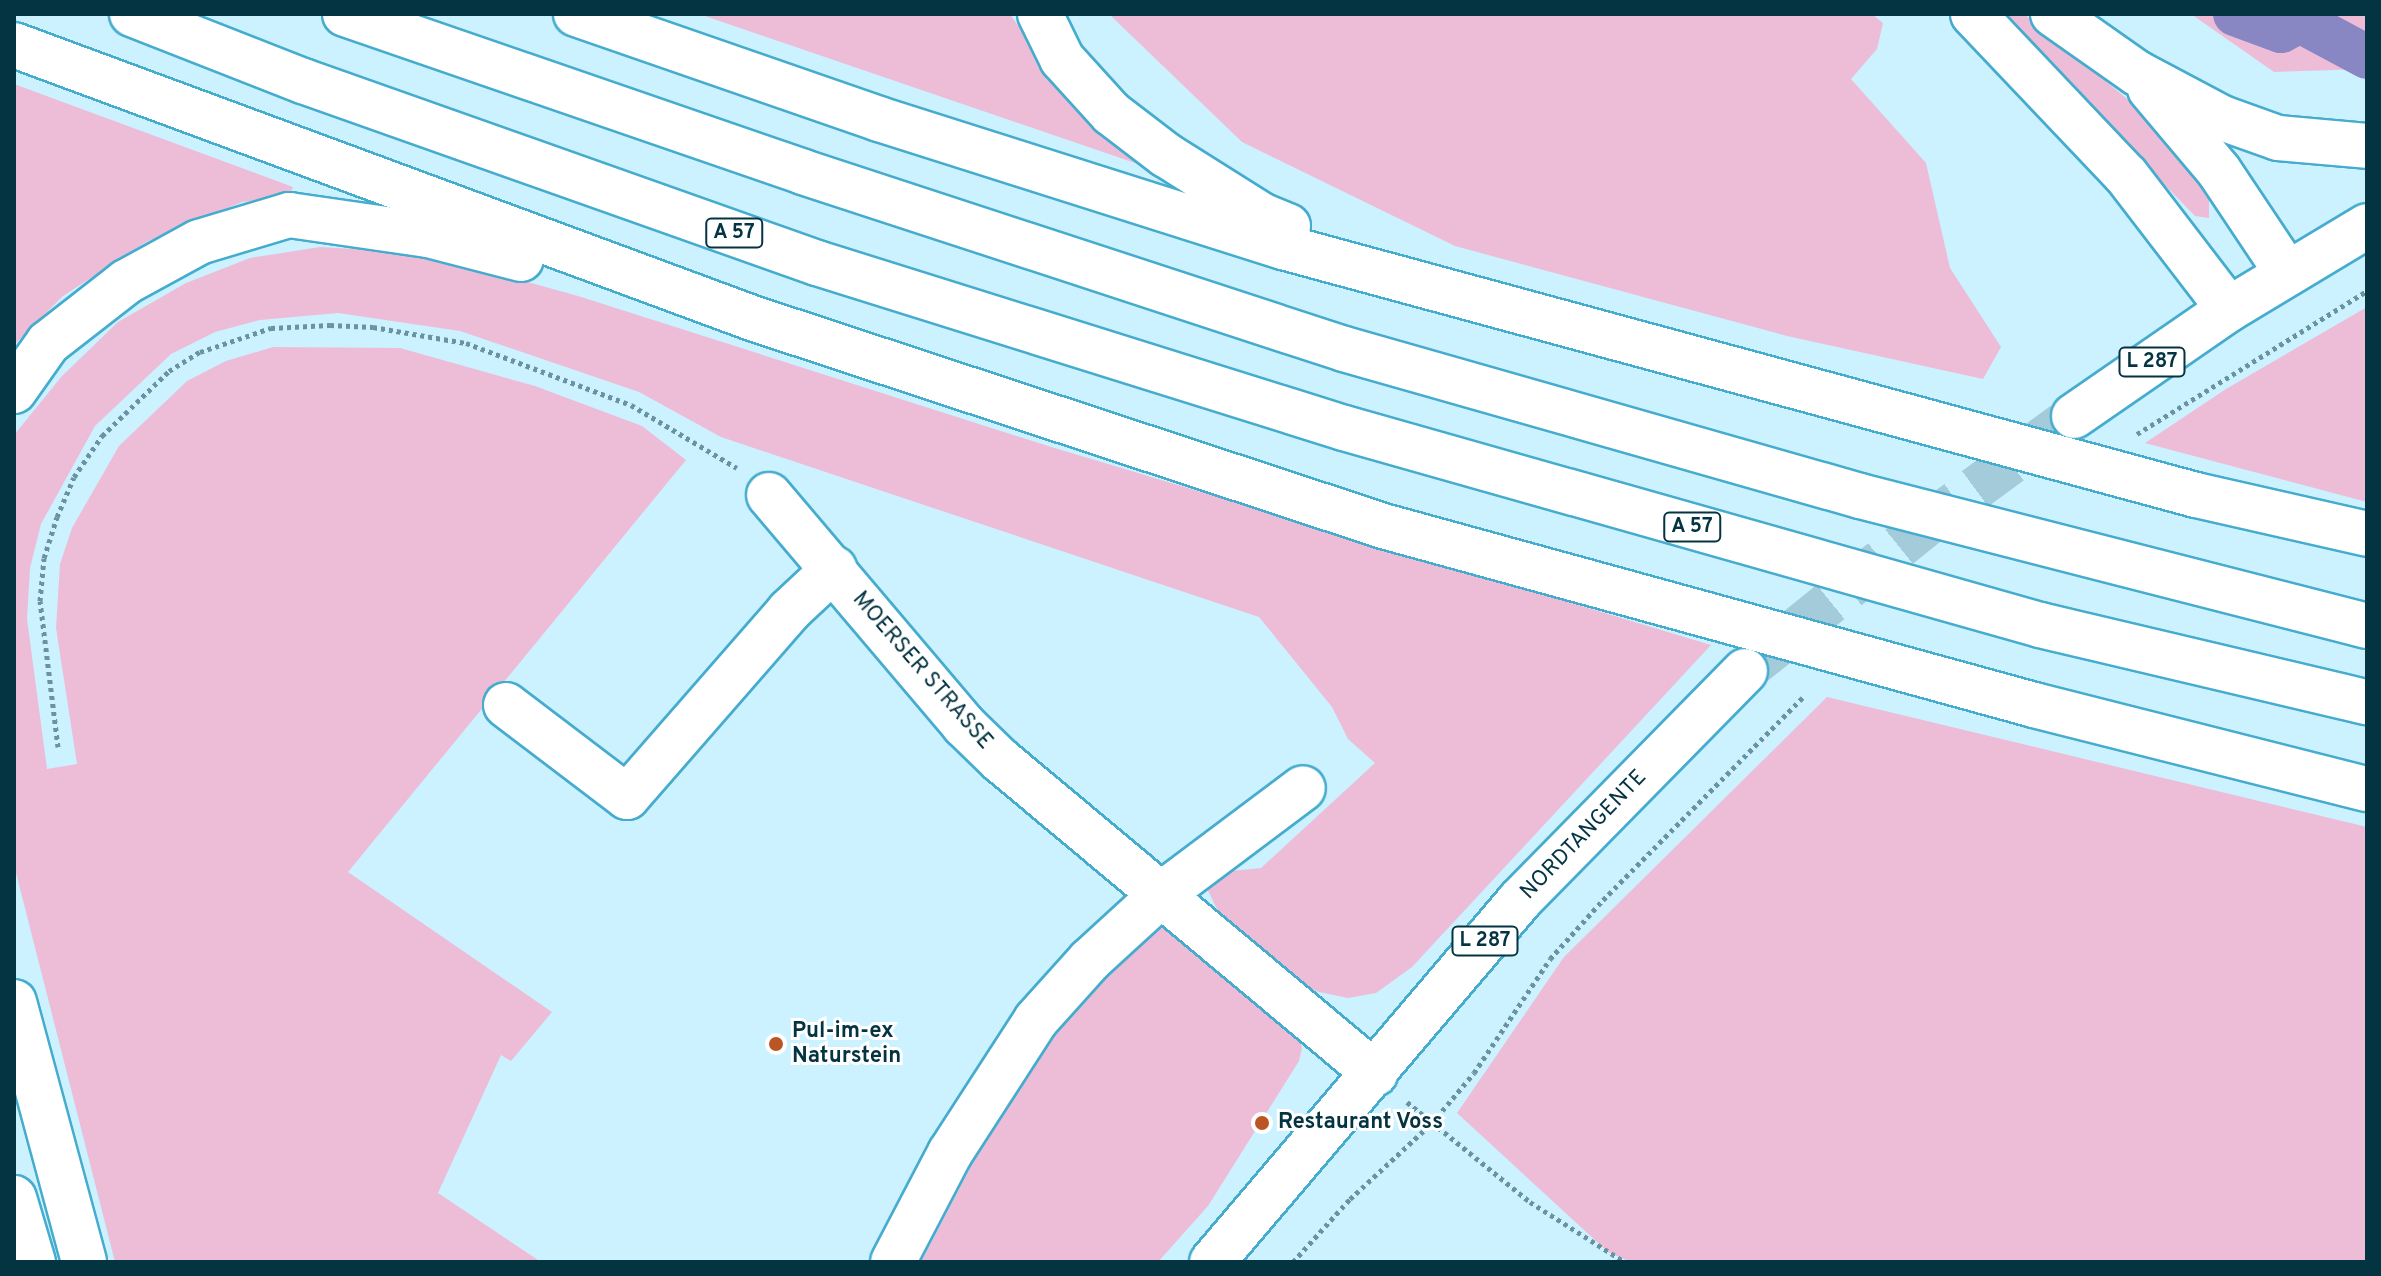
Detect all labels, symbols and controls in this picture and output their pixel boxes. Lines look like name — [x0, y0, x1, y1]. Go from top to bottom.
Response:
road number: A 57 — [704, 217, 764, 249]
road number: L 287 — [2118, 346, 2186, 378]
road number: A 57 — [1662, 511, 1722, 543]
street label: MOERSER STRASSE — [846, 587, 998, 755]
street label: NORDTANGENTE — [1515, 765, 1653, 905]
road number: L 287 — [1451, 925, 1519, 957]
place label: Pul-im-ex Naturstein — [792, 1018, 901, 1070]
marker: Pul-im-ex Naturstein — [767, 1035, 785, 1053]
place label: Restaurant Voss — [1278, 1110, 1444, 1136]
marker: Restaurant Voss — [1253, 1114, 1271, 1132]

